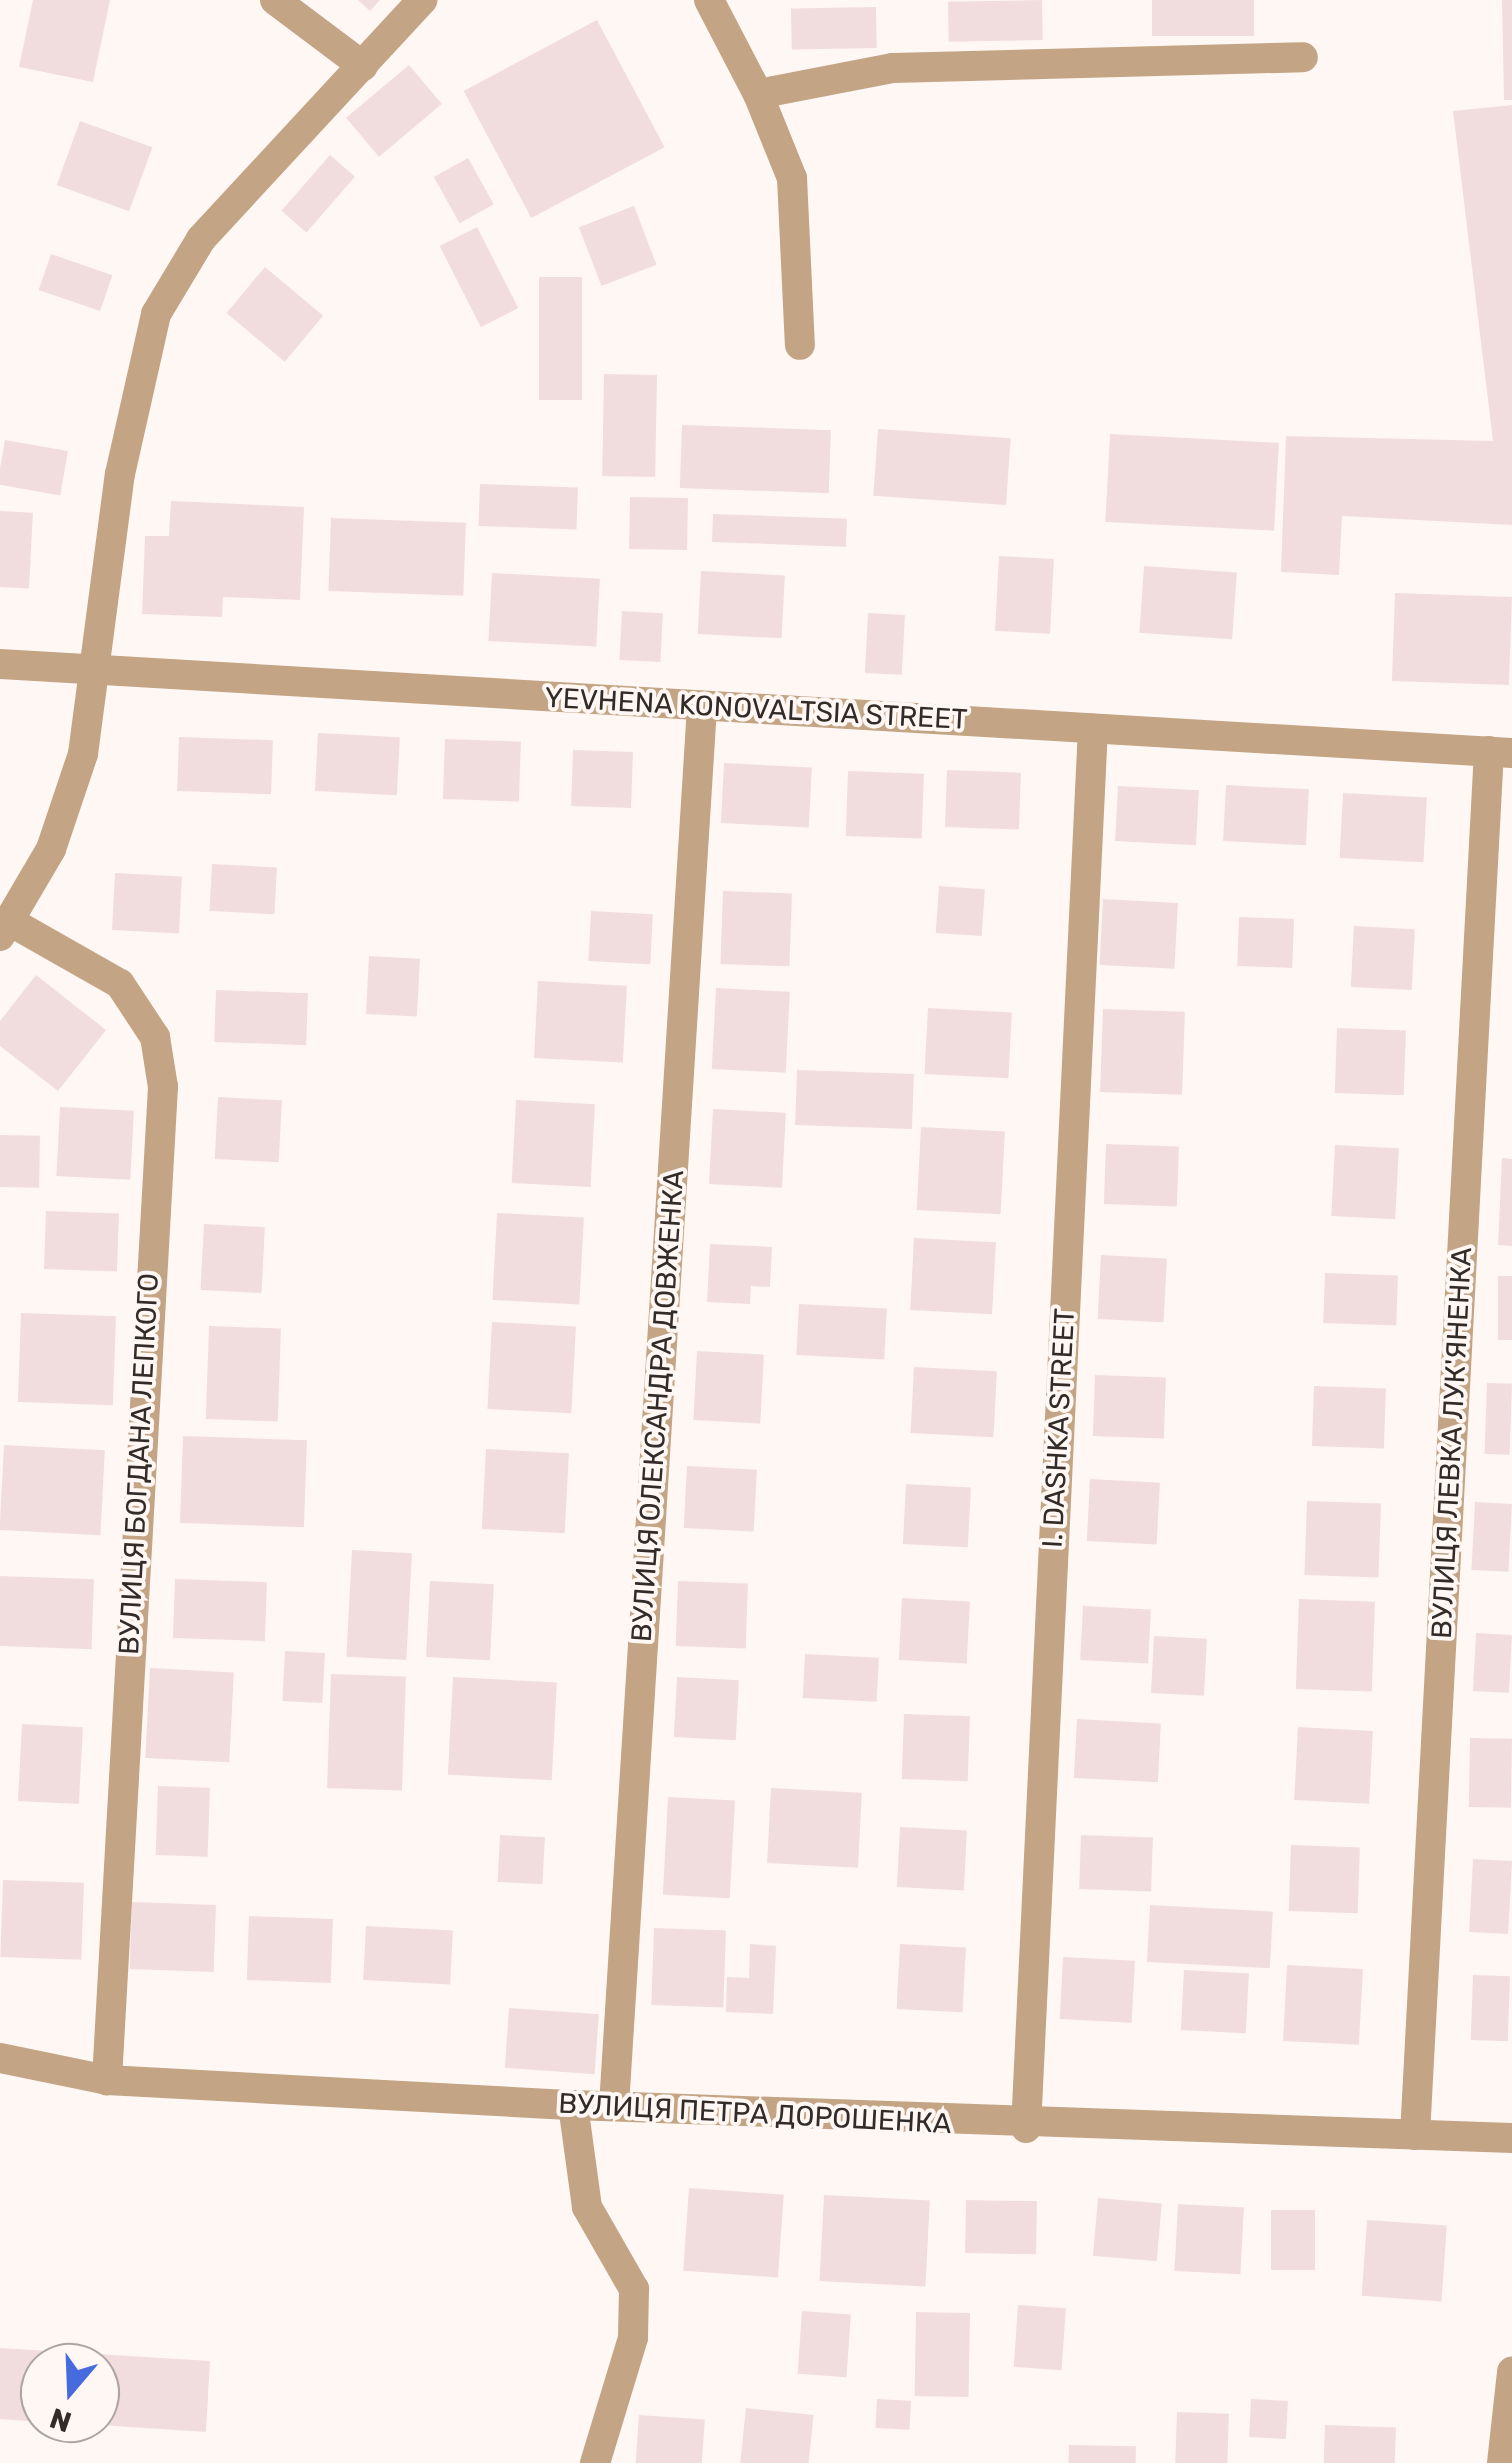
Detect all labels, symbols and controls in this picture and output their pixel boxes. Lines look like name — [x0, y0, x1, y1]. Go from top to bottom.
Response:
street label: YEVHENA KONOVALTSIA STREET — [543, 681, 969, 737]
street label: ВУЛИЦЯ ОЛЕКСАНДРА ДОВЖЕНКА — [625, 1169, 691, 1643]
street label: ВУЛИЦЯ ЛЕВКА ЛУК'ЯНЕНКА — [1425, 1246, 1479, 1640]
street label: ВУЛИЦЯ БОГДАНА ЛЕПКОГО — [112, 1272, 166, 1656]
street label: I. DASHKA STREET — [1036, 1307, 1082, 1549]
street label: ВУЛИЦЯ ПЕТРА ДОРОШЕНКА — [558, 2087, 952, 2141]
north arrow — [20, 2343, 120, 2443]
text: N — [46, 2401, 76, 2439]

